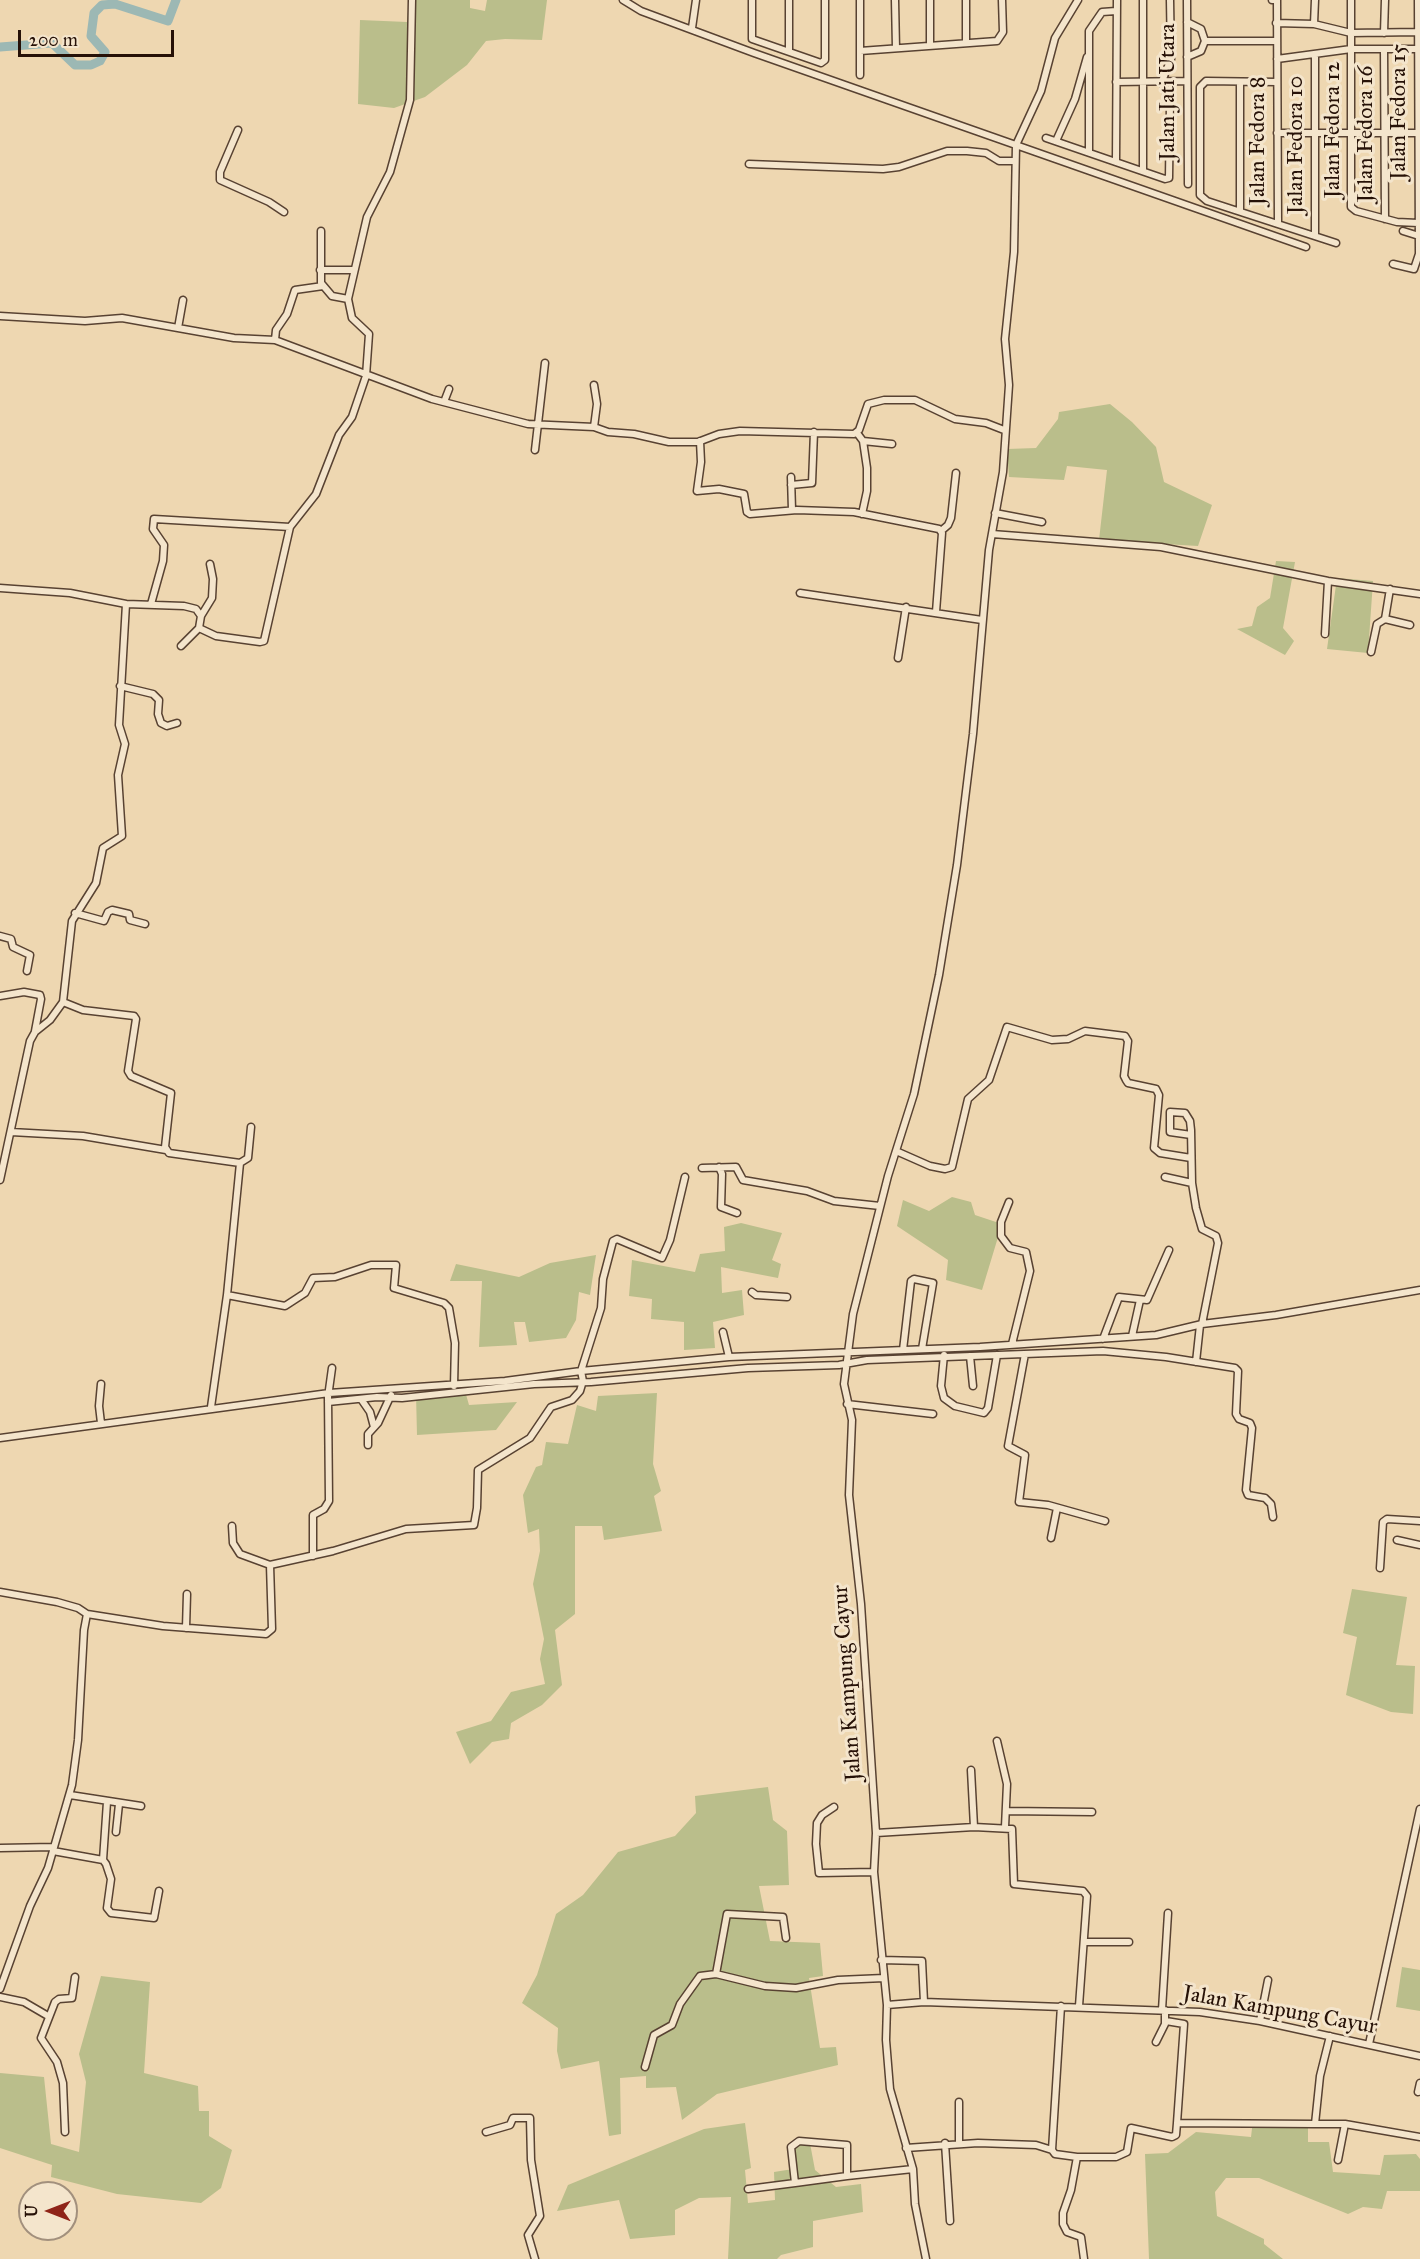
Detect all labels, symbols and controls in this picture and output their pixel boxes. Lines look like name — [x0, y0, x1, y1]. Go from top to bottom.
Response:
scale bar — [21, 18, 177, 56]
street label: Jalan Jati Utara — [1156, 23, 1182, 161]
text: 200 m — [29, 29, 78, 51]
street label: Jalan Fedora 15 — [1387, 44, 1413, 180]
street label: Jalan Fedora 12 — [1321, 62, 1347, 198]
street label: Jalan Fedora 16 — [1354, 66, 1380, 202]
street label: Jalan Fedora 10 — [1284, 76, 1310, 214]
street label: Jalan Fedora 8 — [1246, 77, 1272, 205]
street label: Jalan Kampung Cayur — [828, 1584, 868, 1782]
street label: Jalan Kampung Cayur — [1181, 1981, 1379, 2041]
north arrow — [18, 2181, 78, 2241]
text: U — [22, 2205, 41, 2217]

